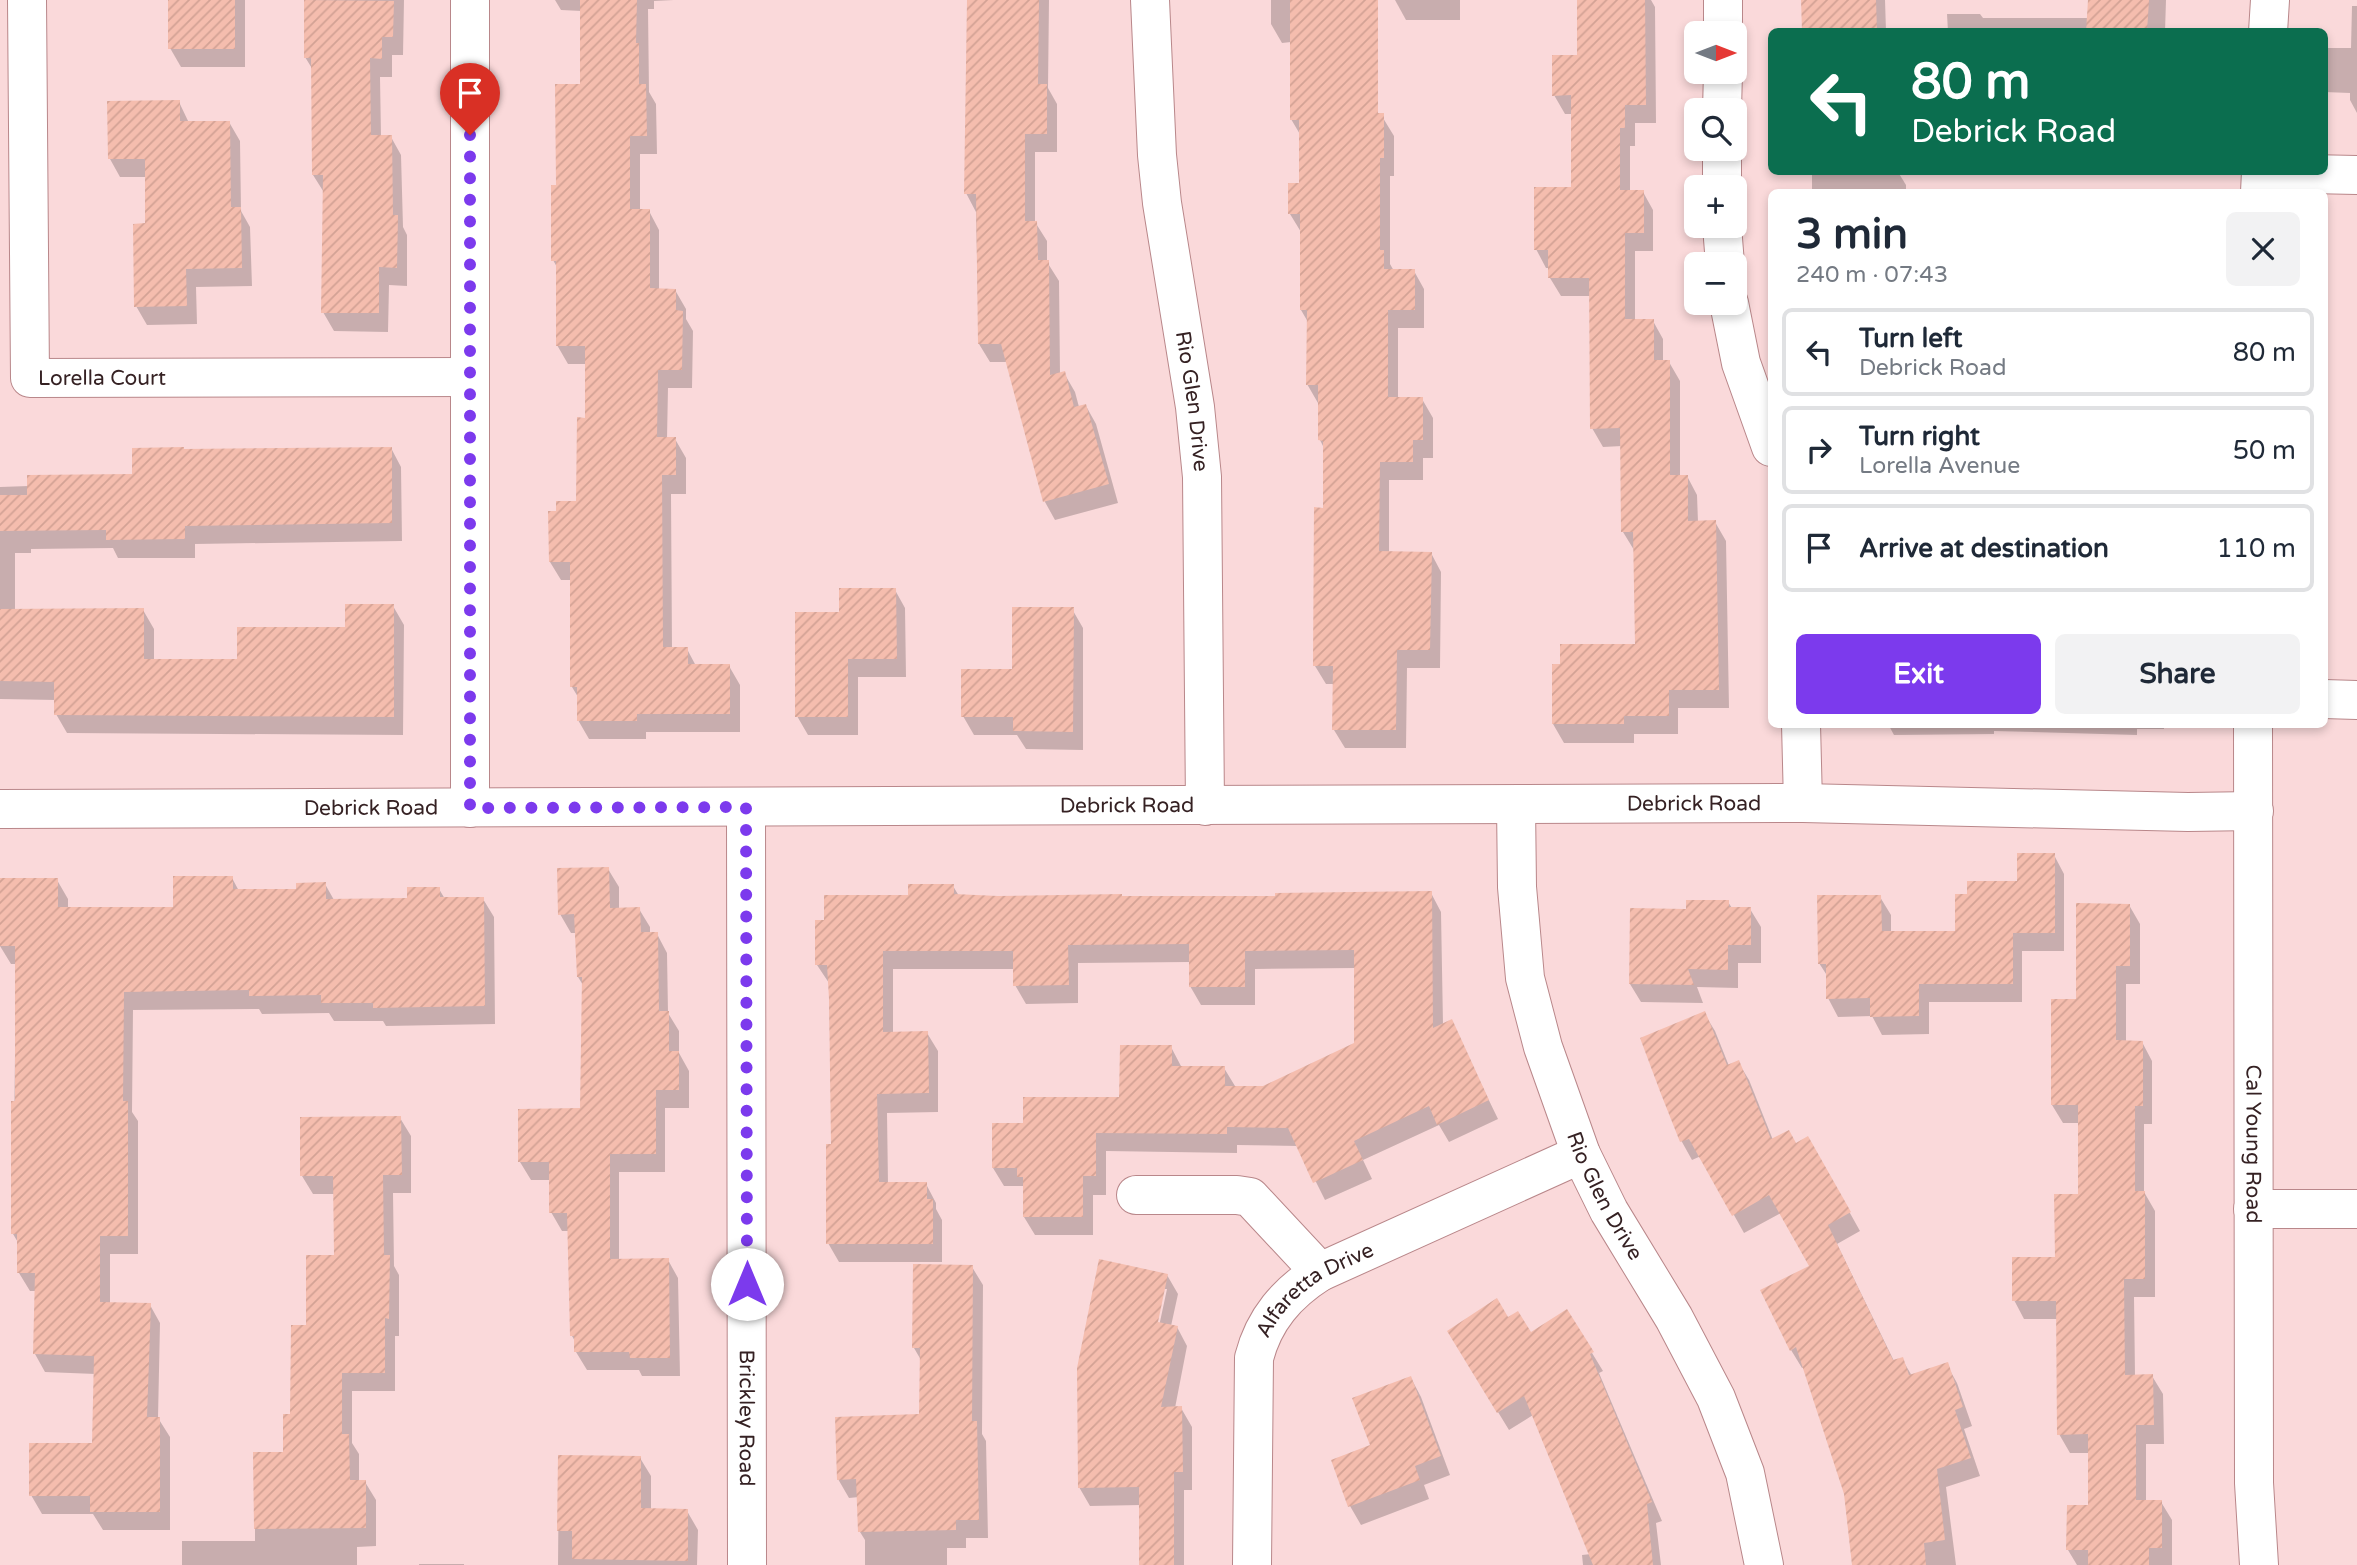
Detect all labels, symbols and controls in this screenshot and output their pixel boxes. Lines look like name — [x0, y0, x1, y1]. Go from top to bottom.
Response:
north arrow — [1684, 21, 1746, 84]
map controls — [1684, 21, 1747, 315]
text: 80 m — [1911, 53, 2030, 112]
icon: left — [1796, 56, 1887, 147]
pin — [440, 63, 500, 135]
icon: arrive — [451, 74, 489, 112]
button: search — [1684, 98, 1747, 161]
text: Debrick Road — [1911, 113, 2116, 151]
button: + — [1684, 175, 1747, 238]
text: 3 min — [1796, 209, 1908, 260]
button: close — [2226, 212, 2300, 286]
button: − — [1684, 252, 1747, 315]
text: 240 m · 07:43 — [1796, 261, 1948, 289]
text: Turn left — [1859, 323, 1962, 354]
street label: Rio Glen Drive — [1170, 329, 1213, 473]
icon: left — [1800, 333, 1838, 371]
text: 80 m — [2233, 337, 2296, 368]
text: Debrick Road — [1859, 354, 2006, 382]
street label: Lorella Court — [38, 366, 166, 391]
text: Turn right — [1859, 421, 1980, 452]
icon: right — [1800, 431, 1838, 469]
text: 50 m — [2233, 435, 2296, 466]
text: Lorella Avenue — [1859, 452, 2020, 480]
icon: arrive — [1800, 529, 1838, 567]
text: Arrive at destination — [1859, 533, 2109, 564]
text: 110 m — [2216, 533, 2296, 564]
button: Exit — [1796, 634, 2041, 714]
button: Share — [2055, 634, 2300, 714]
street label: Debrick Road — [1627, 791, 1761, 817]
street label: Debrick Road — [1060, 793, 1194, 818]
street label: Debrick Road — [304, 796, 438, 821]
street label: Cal Young Road — [2240, 1065, 2266, 1223]
street label: Rio Glen Drive — [1561, 1128, 1648, 1265]
street label: Alfaretta Drive — [1251, 1237, 1378, 1342]
position arrow — [710, 1247, 784, 1321]
street label: Brickley Road — [734, 1350, 759, 1486]

